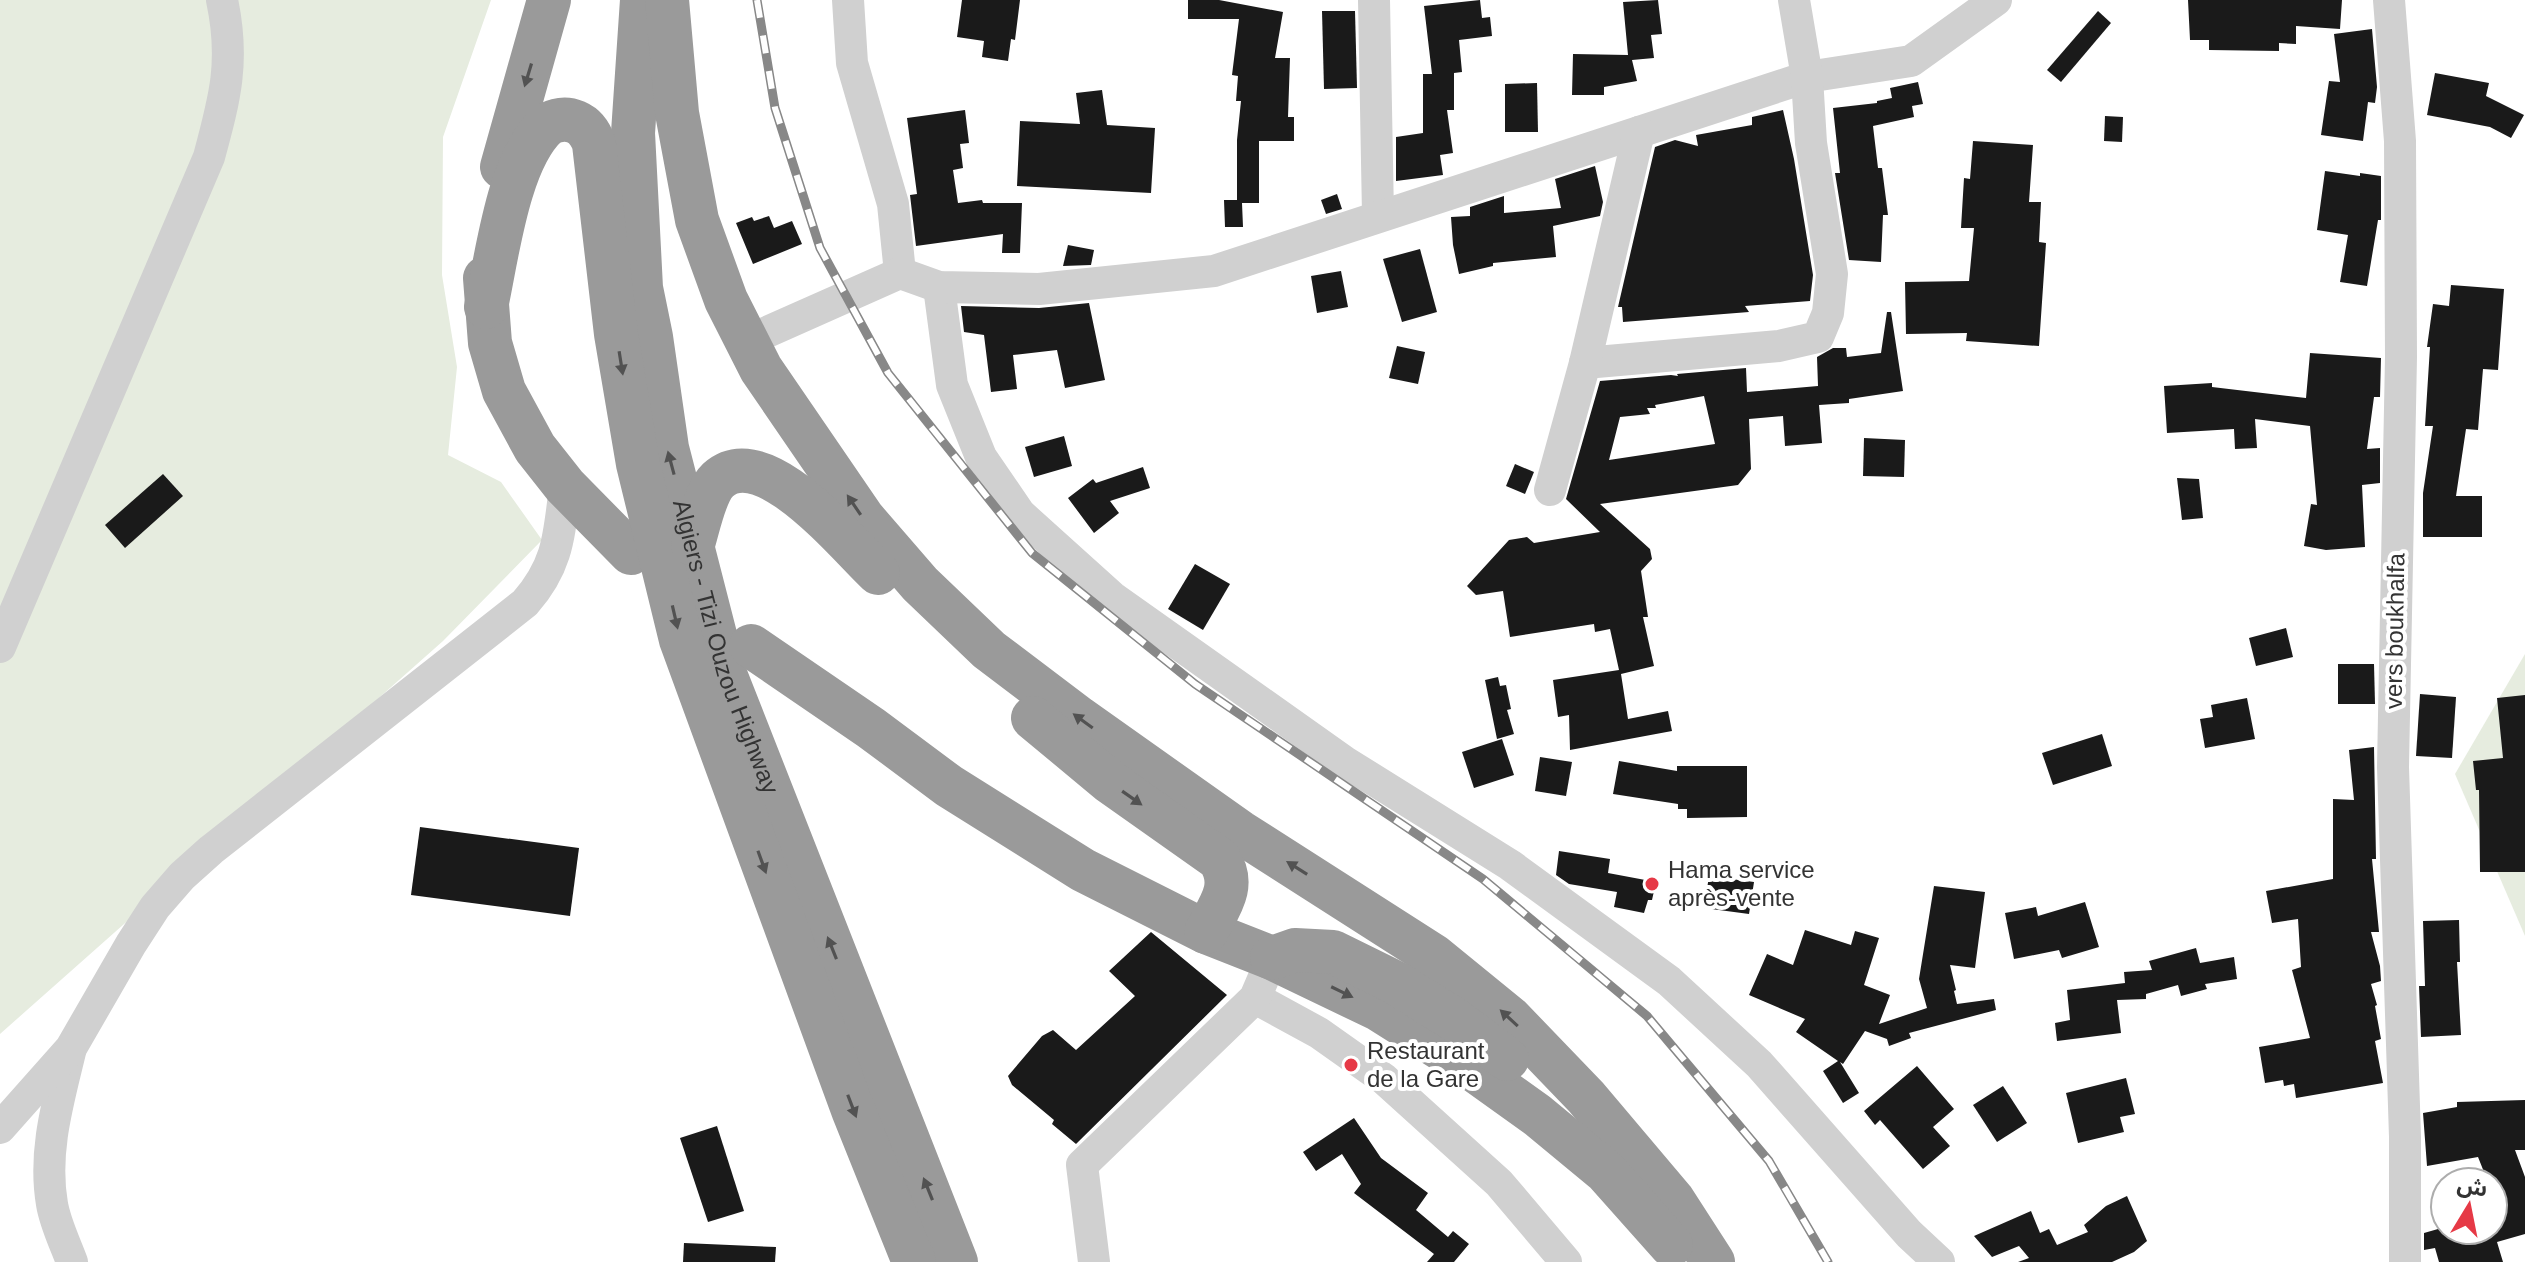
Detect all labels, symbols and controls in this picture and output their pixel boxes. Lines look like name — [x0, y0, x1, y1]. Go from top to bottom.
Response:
one-way arrow — [521, 64, 534, 88]
one-way arrow — [615, 350, 628, 375]
one-way arrow — [664, 450, 676, 475]
one-way arrow — [847, 494, 862, 515]
street label: Algiers - Tizi Ouzou Highway — [668, 497, 785, 797]
street label: vers boukhalfa — [2380, 552, 2409, 709]
one-way arrow — [669, 604, 682, 629]
one-way arrow — [1072, 713, 1093, 729]
one-way arrow — [1122, 790, 1143, 805]
one-way arrow — [756, 850, 769, 874]
place label: Hama service après-vente — [1668, 856, 1815, 911]
one-way arrow — [1286, 861, 1307, 876]
marker: Hama service après-vente — [1643, 875, 1661, 893]
one-way arrow — [826, 936, 839, 960]
one-way arrow — [1331, 985, 1354, 999]
one-way arrow — [1499, 1009, 1518, 1027]
place label: Restaurant de la Gare — [1367, 1037, 1485, 1092]
marker: Restaurant de la Gare — [1342, 1056, 1360, 1074]
one-way arrow — [846, 1094, 858, 1118]
north arrow — [2429, 1166, 2509, 1246]
text: ش — [2455, 1172, 2489, 1202]
one-way arrow — [921, 1177, 934, 1201]

